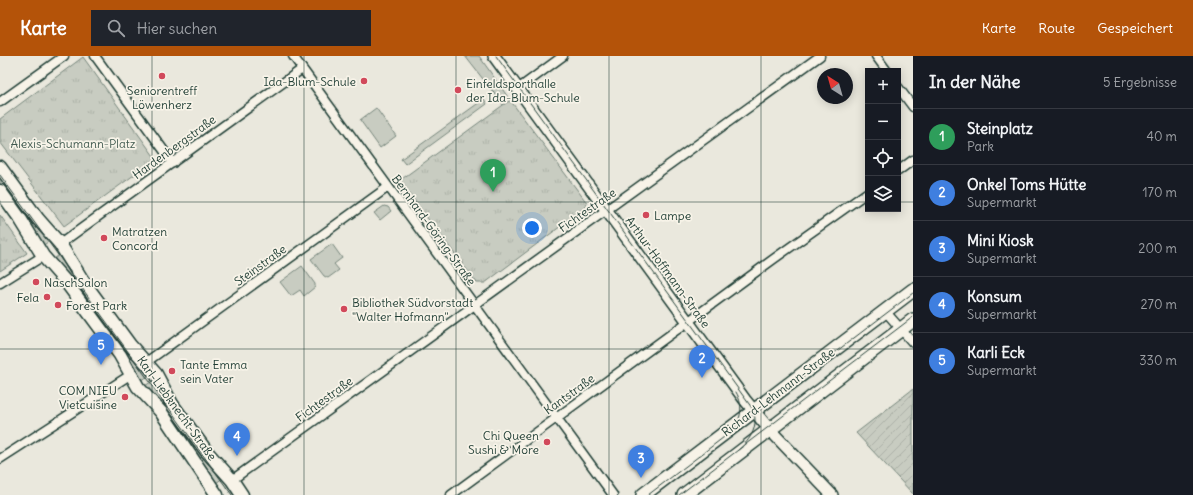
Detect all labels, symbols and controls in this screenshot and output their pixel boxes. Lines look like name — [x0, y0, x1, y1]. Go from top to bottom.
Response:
search box — [91, 10, 371, 46]
text: Karte — [20, 16, 67, 40]
icon: search — [105, 17, 127, 39]
text: Hier suchen — [137, 19, 217, 38]
text: Karte — [982, 19, 1016, 37]
text: Route — [1038, 19, 1075, 37]
text: Gespeichert — [1097, 19, 1173, 37]
north arrow — [817, 68, 853, 104]
map controls — [865, 68, 901, 212]
button: + — [865, 68, 901, 104]
marker: Seniorentreff Löwenherz — [157, 71, 167, 81]
text: In der Nähe — [929, 71, 1021, 93]
place label: Ida-Blum-Schule — [264, 74, 356, 89]
text: 5 Ergebnisse — [1103, 74, 1177, 91]
marker: Ida-Blum-Schule — [359, 76, 369, 86]
place label: Einfeldsporthalle der Ida-Blum-Schule — [466, 76, 580, 105]
place label: Seniorentreff Löwenherz — [127, 83, 198, 112]
marker: Einfeldsporthalle der Ida-Blum-Schule — [453, 85, 463, 95]
button: − — [865, 104, 901, 140]
street label: Hardenbergstraße — [129, 112, 219, 182]
text: Steinplatz — [967, 119, 1033, 138]
text: 1 — [939, 128, 945, 145]
text: 40 m — [1146, 128, 1177, 145]
park label: Alexis-Schumann-Platz — [10, 136, 136, 151]
text: Park — [967, 138, 994, 155]
button: locate — [865, 140, 901, 176]
pin: 1 — [480, 159, 506, 192]
street label: Bernhard-Göring-Straße — [389, 172, 479, 288]
text: Onkel Toms Hütte — [967, 175, 1086, 194]
button: layers — [865, 176, 901, 212]
text: 2 — [938, 184, 946, 201]
text: 170 m — [1142, 184, 1177, 201]
street label: Fichtestraße — [555, 185, 619, 235]
text: Supermarkt — [967, 194, 1037, 211]
place label: Lampe — [654, 208, 691, 223]
marker: Lampe — [641, 210, 651, 220]
street label: Arthur-Hoffmann-Straße — [623, 213, 713, 331]
your location — [522, 218, 542, 238]
place label: Matratzen Concord — [112, 224, 167, 253]
text: Mini Kiosk — [967, 231, 1034, 250]
marker: Matratzen Concord — [99, 233, 109, 243]
text: 3 — [938, 240, 946, 257]
text: 200 m — [1138, 240, 1177, 257]
street label: Steinstraße — [231, 241, 289, 289]
text: Supermarkt — [967, 250, 1037, 267]
place label: NaschSalon — [44, 275, 107, 290]
marker: NaschSalon — [31, 277, 41, 287]
text: Konsum — [967, 287, 1022, 306]
place label: Fela — [17, 290, 39, 305]
marker: Fela — [42, 292, 52, 302]
place label: Bibliothek Südvorstadt "Walter Hofmann" — [352, 295, 473, 324]
text: 4 — [938, 296, 946, 313]
text: 270 m — [1140, 296, 1177, 313]
place label: Forest Park — [66, 298, 127, 313]
marker: Forest Park — [53, 300, 63, 310]
marker: Bibliothek Südvorstadt "Walter Hofmann" — [339, 304, 349, 314]
text: Supermarkt — [967, 306, 1037, 323]
pin: 5 — [88, 332, 114, 365]
text: Karli Eck — [967, 343, 1025, 362]
pin: 2 — [689, 345, 715, 378]
street label: Richard-Lehmann-Straße — [719, 345, 837, 439]
text: 5 — [938, 352, 946, 369]
text: 330 m — [1139, 352, 1177, 369]
street label: Karl-Liebknecht-Straße — [134, 353, 220, 463]
place label: Tante Emma sein Vater — [180, 357, 247, 386]
text: Supermarkt — [967, 362, 1037, 379]
marker: Tante Emma sein Vater — [167, 366, 177, 376]
street label: Kantstraße — [541, 371, 597, 417]
street label: Fichtestraße — [293, 373, 355, 425]
place label: COM NIEU Vietcuisine — [59, 383, 117, 412]
marker: COM NIEU Vietcuisine — [120, 392, 130, 402]
pin: 4 — [224, 423, 250, 456]
place label: Chi Queen Sushi & More — [468, 428, 539, 457]
marker: Chi Queen Sushi & More — [542, 437, 552, 447]
pin: 3 — [628, 445, 654, 478]

